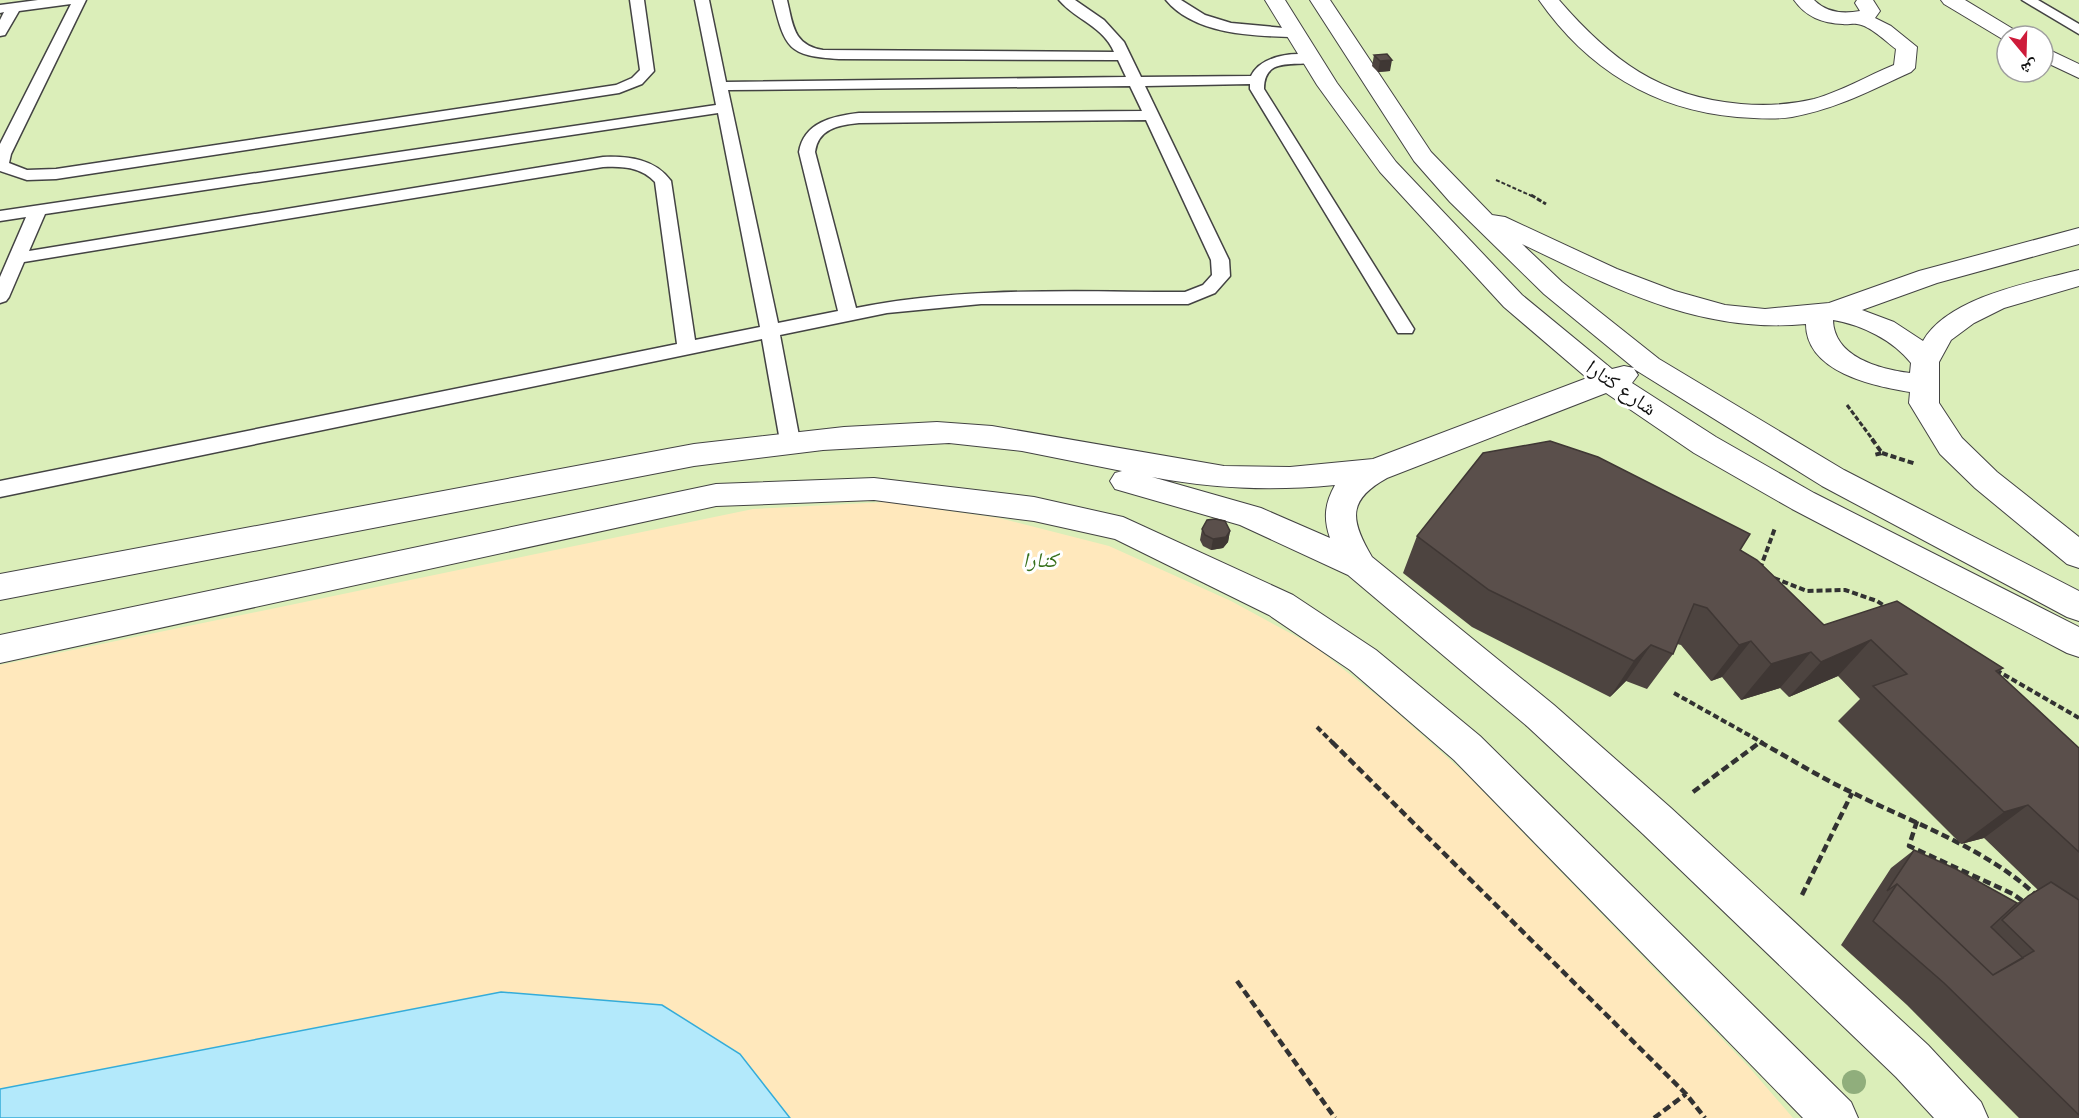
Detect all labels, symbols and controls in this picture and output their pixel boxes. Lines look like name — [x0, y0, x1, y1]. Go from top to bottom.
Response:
north arrow — [1995, 24, 2055, 84]
text: ش — [2018, 55, 2041, 81]
street label: شارع كتارا — [1581, 353, 1663, 421]
park label: كتارا — [1023, 545, 1061, 573]

